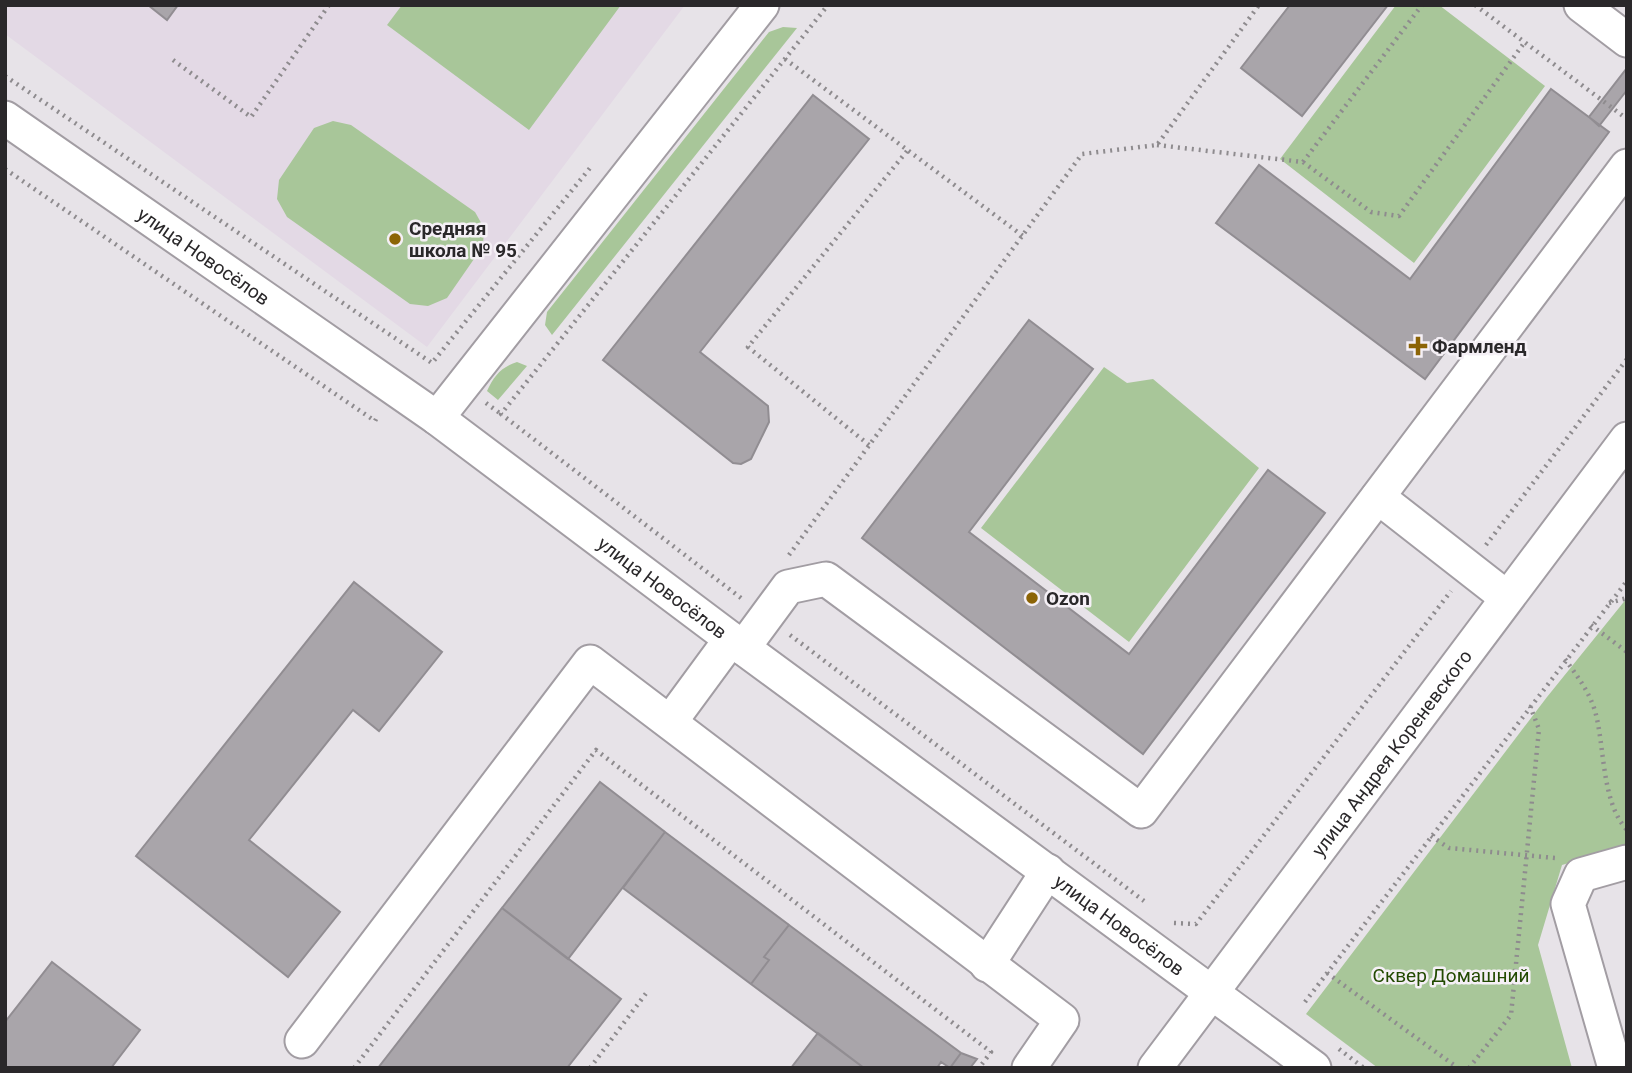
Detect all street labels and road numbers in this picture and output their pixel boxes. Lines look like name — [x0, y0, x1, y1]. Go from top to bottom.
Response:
street label: улица Новосёлов — [133, 203, 274, 310]
street label: улица Новосёлов — [593, 532, 731, 644]
street label: улица Андрея Кореневского — [1307, 645, 1477, 861]
street label: улица Новосёлов — [1050, 870, 1189, 981]

